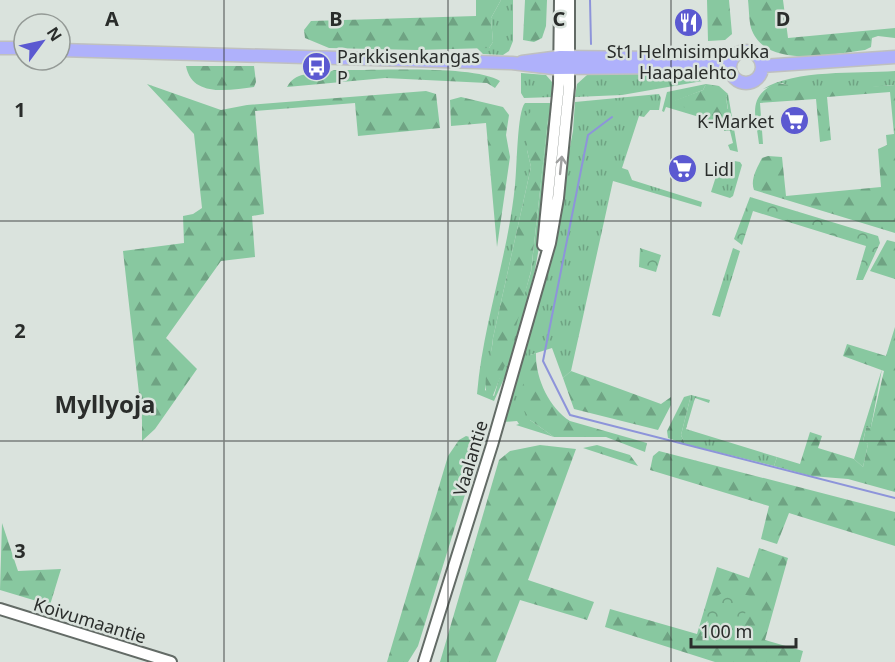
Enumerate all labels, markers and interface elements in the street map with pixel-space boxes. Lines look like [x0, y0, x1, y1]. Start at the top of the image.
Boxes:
text: A [105, 5, 119, 32]
text: B [329, 5, 343, 32]
text: C [553, 5, 566, 32]
text: D [776, 5, 790, 32]
restaurant icon: St1 Helmisimpukka Haapalehto [672, 6, 704, 38]
north arrow [12, 12, 72, 72]
text: N [42, 22, 67, 45]
place label: St1 Helmisimpukka Haapalehto [607, 39, 769, 84]
place label: Parkkisenkangas P [337, 44, 480, 89]
bus stop icon: Parkkisenkangas P [300, 50, 332, 82]
text: 1 [14, 96, 26, 123]
supermarket icon: K-Market [779, 105, 811, 137]
place label: K-Market [697, 109, 774, 133]
supermarket icon: Lidl [667, 153, 699, 185]
one-way arrow [556, 155, 567, 175]
place label: Lidl [704, 157, 734, 181]
text: 2 [14, 317, 26, 344]
district label: Myllyoja [55, 387, 155, 420]
street label: Vaalantie [447, 417, 493, 499]
text: 3 [14, 537, 26, 564]
street label: Koivumaantie [31, 592, 149, 648]
scale bar [691, 611, 796, 649]
text: 100 m [700, 619, 752, 643]

